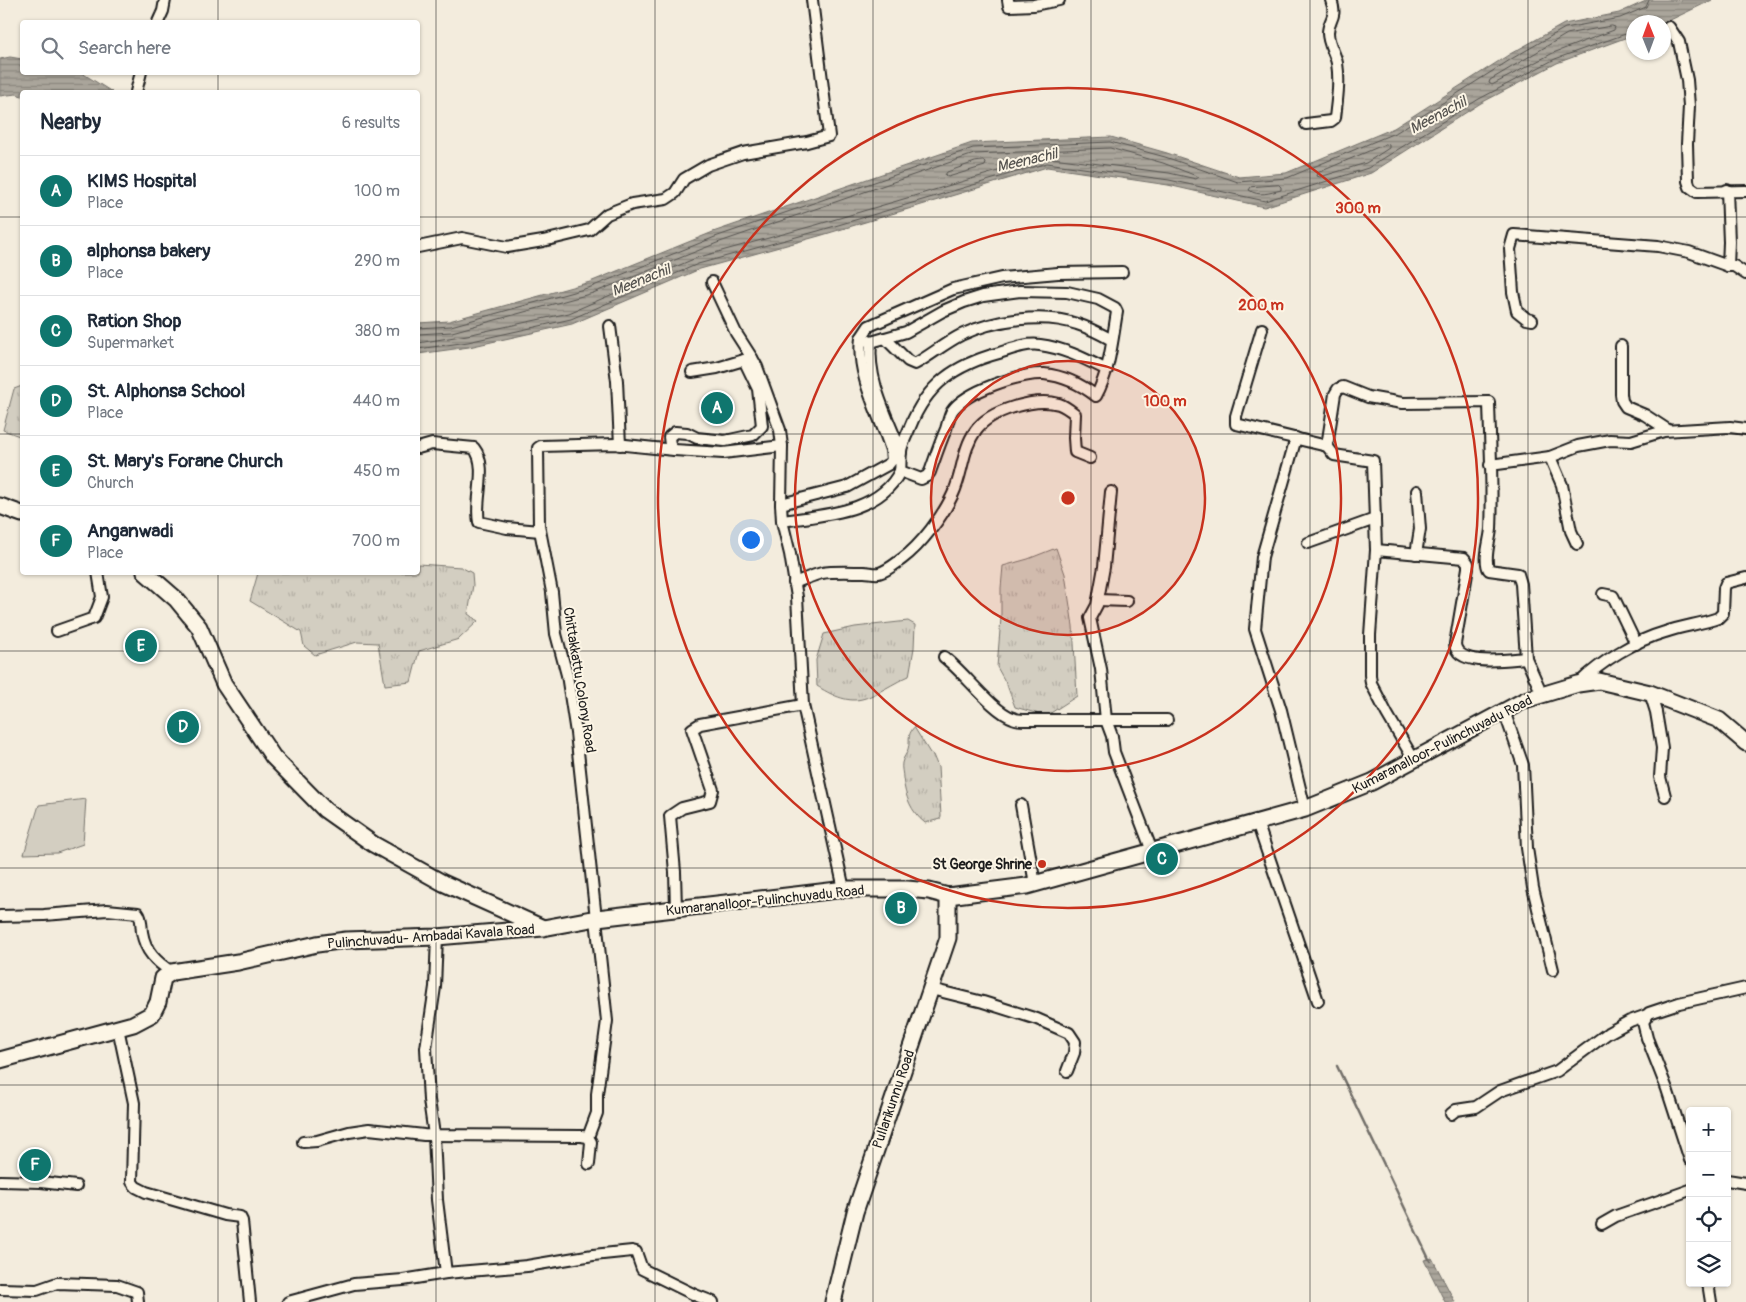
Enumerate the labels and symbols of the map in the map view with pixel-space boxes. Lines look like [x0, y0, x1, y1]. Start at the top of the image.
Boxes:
north arrow [1626, 15, 1671, 60]
water label: Meenachil [1406, 92, 1471, 138]
water label: Meenachil [995, 144, 1061, 177]
text: 300 m [1335, 199, 1381, 218]
water label: Meenachil [609, 260, 675, 301]
text: 200 m [1238, 296, 1284, 315]
pin: A [701, 389, 733, 427]
text: 100 m [1144, 392, 1186, 411]
centre of rings [1059, 489, 1077, 507]
your location [738, 527, 764, 553]
street label: Chittakkattu Colony Road [560, 606, 599, 754]
pin: E [125, 627, 157, 665]
street label: Kumaranalloor-Pulinchuvadu Road [1349, 691, 1535, 797]
pin: D [167, 708, 199, 746]
pin: C [1146, 840, 1178, 878]
place label: St George Shrine [933, 856, 1033, 873]
marker: St George Shrine [1036, 858, 1048, 870]
street label: Kumaranalloor-Pulinchuvadu Road [665, 882, 865, 919]
pin: B [885, 889, 917, 927]
street label: Pulinchuvadu- Ambadai Kavala Road [327, 921, 535, 952]
street label: Pullarikunnu Road [869, 1047, 918, 1151]
pin: F [19, 1146, 51, 1184]

